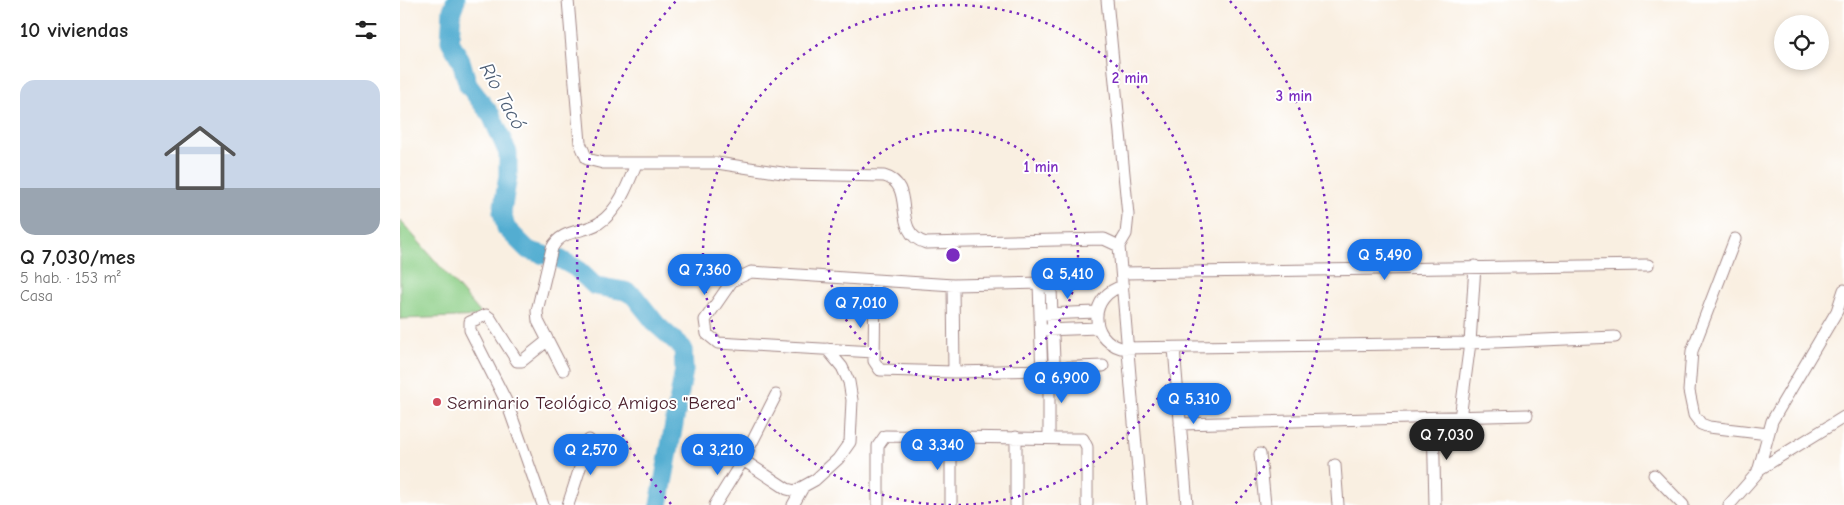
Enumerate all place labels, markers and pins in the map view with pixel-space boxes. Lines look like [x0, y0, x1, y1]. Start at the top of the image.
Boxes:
pin: Q 5,490 [1339, 238, 1431, 281]
centre of rings [944, 246, 962, 264]
pin: Q 7,360 [659, 254, 751, 296]
pin: Q 5,410 [1022, 258, 1114, 300]
pin: Q 7,010 [815, 286, 907, 329]
pin: Q 6,900 [1016, 362, 1108, 404]
pin: Q 5,310 [1148, 382, 1240, 425]
place label: Seminario Teológico Amigos "Berea" [447, 392, 741, 414]
marker: Seminario Teológico Amigos "Berea" [431, 396, 443, 408]
pin: Q 7,030 [1401, 418, 1493, 461]
pin: Q 3,340 [892, 428, 984, 471]
pin: Q 2,570 [545, 434, 637, 476]
pin: Q 3,210 [672, 434, 764, 476]

